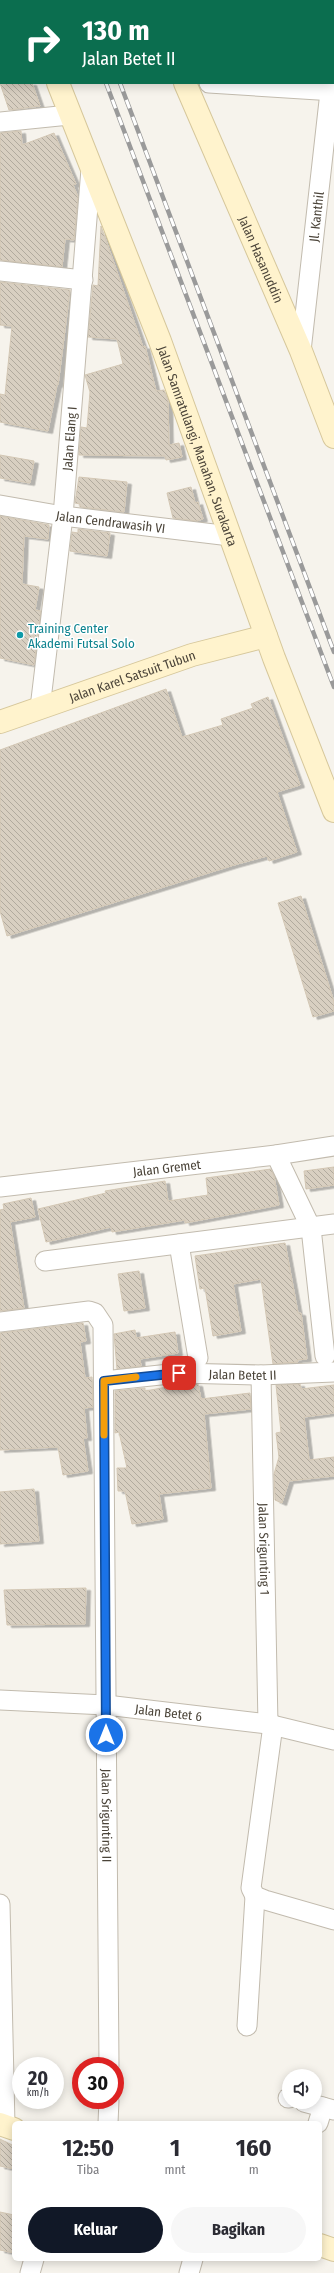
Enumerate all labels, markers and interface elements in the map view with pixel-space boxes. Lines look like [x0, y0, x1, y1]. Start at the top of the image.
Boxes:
text: 130 m [82, 14, 150, 47]
icon: right [16, 16, 68, 68]
text: Jalan Betet II [82, 48, 176, 70]
street label: Jl. Kanthil [306, 190, 327, 243]
street label: Jalan Hasanuddin [235, 214, 286, 305]
street label: Jalan Samratulangi, Manahan, Surakarta [154, 344, 240, 548]
street label: Jalan Elang I [60, 406, 80, 472]
street label: Jalan Cendrawasih VI [55, 508, 166, 536]
place label: Training Center Akademi Futsal Solo [28, 621, 135, 651]
marker: Training Center Akademi Futsal Solo [15, 630, 25, 640]
street label: Jalan Karel Satsuit Tubun [67, 647, 197, 705]
street label: Jalan Gremet [132, 1157, 202, 1180]
pin [162, 1356, 196, 1390]
icon: arrive [168, 1362, 190, 1384]
street label: Jalan Betet II [209, 1367, 277, 1383]
street label: Jalan Srigunting 1 [256, 1503, 272, 1595]
street label: Jalan Betet 6 [134, 1701, 203, 1724]
position arrow [85, 1714, 127, 1756]
street label: Jalan Srigunting II [99, 1769, 114, 1863]
speed limit sign: 30 [72, 2057, 124, 2109]
text: 20 [28, 2066, 48, 2090]
map controls [282, 2069, 322, 2109]
button: sound [282, 2069, 322, 2109]
text: km/h [27, 2087, 49, 2099]
text: 12:50 [62, 2134, 114, 2162]
text: 1 [170, 2134, 180, 2162]
text: 160 [236, 2134, 272, 2162]
text: Tiba [77, 2162, 99, 2177]
text: mnt [164, 2162, 186, 2177]
text: m [249, 2162, 259, 2177]
button: Keluar [28, 2207, 163, 2253]
button: Bagikan [171, 2207, 306, 2253]

